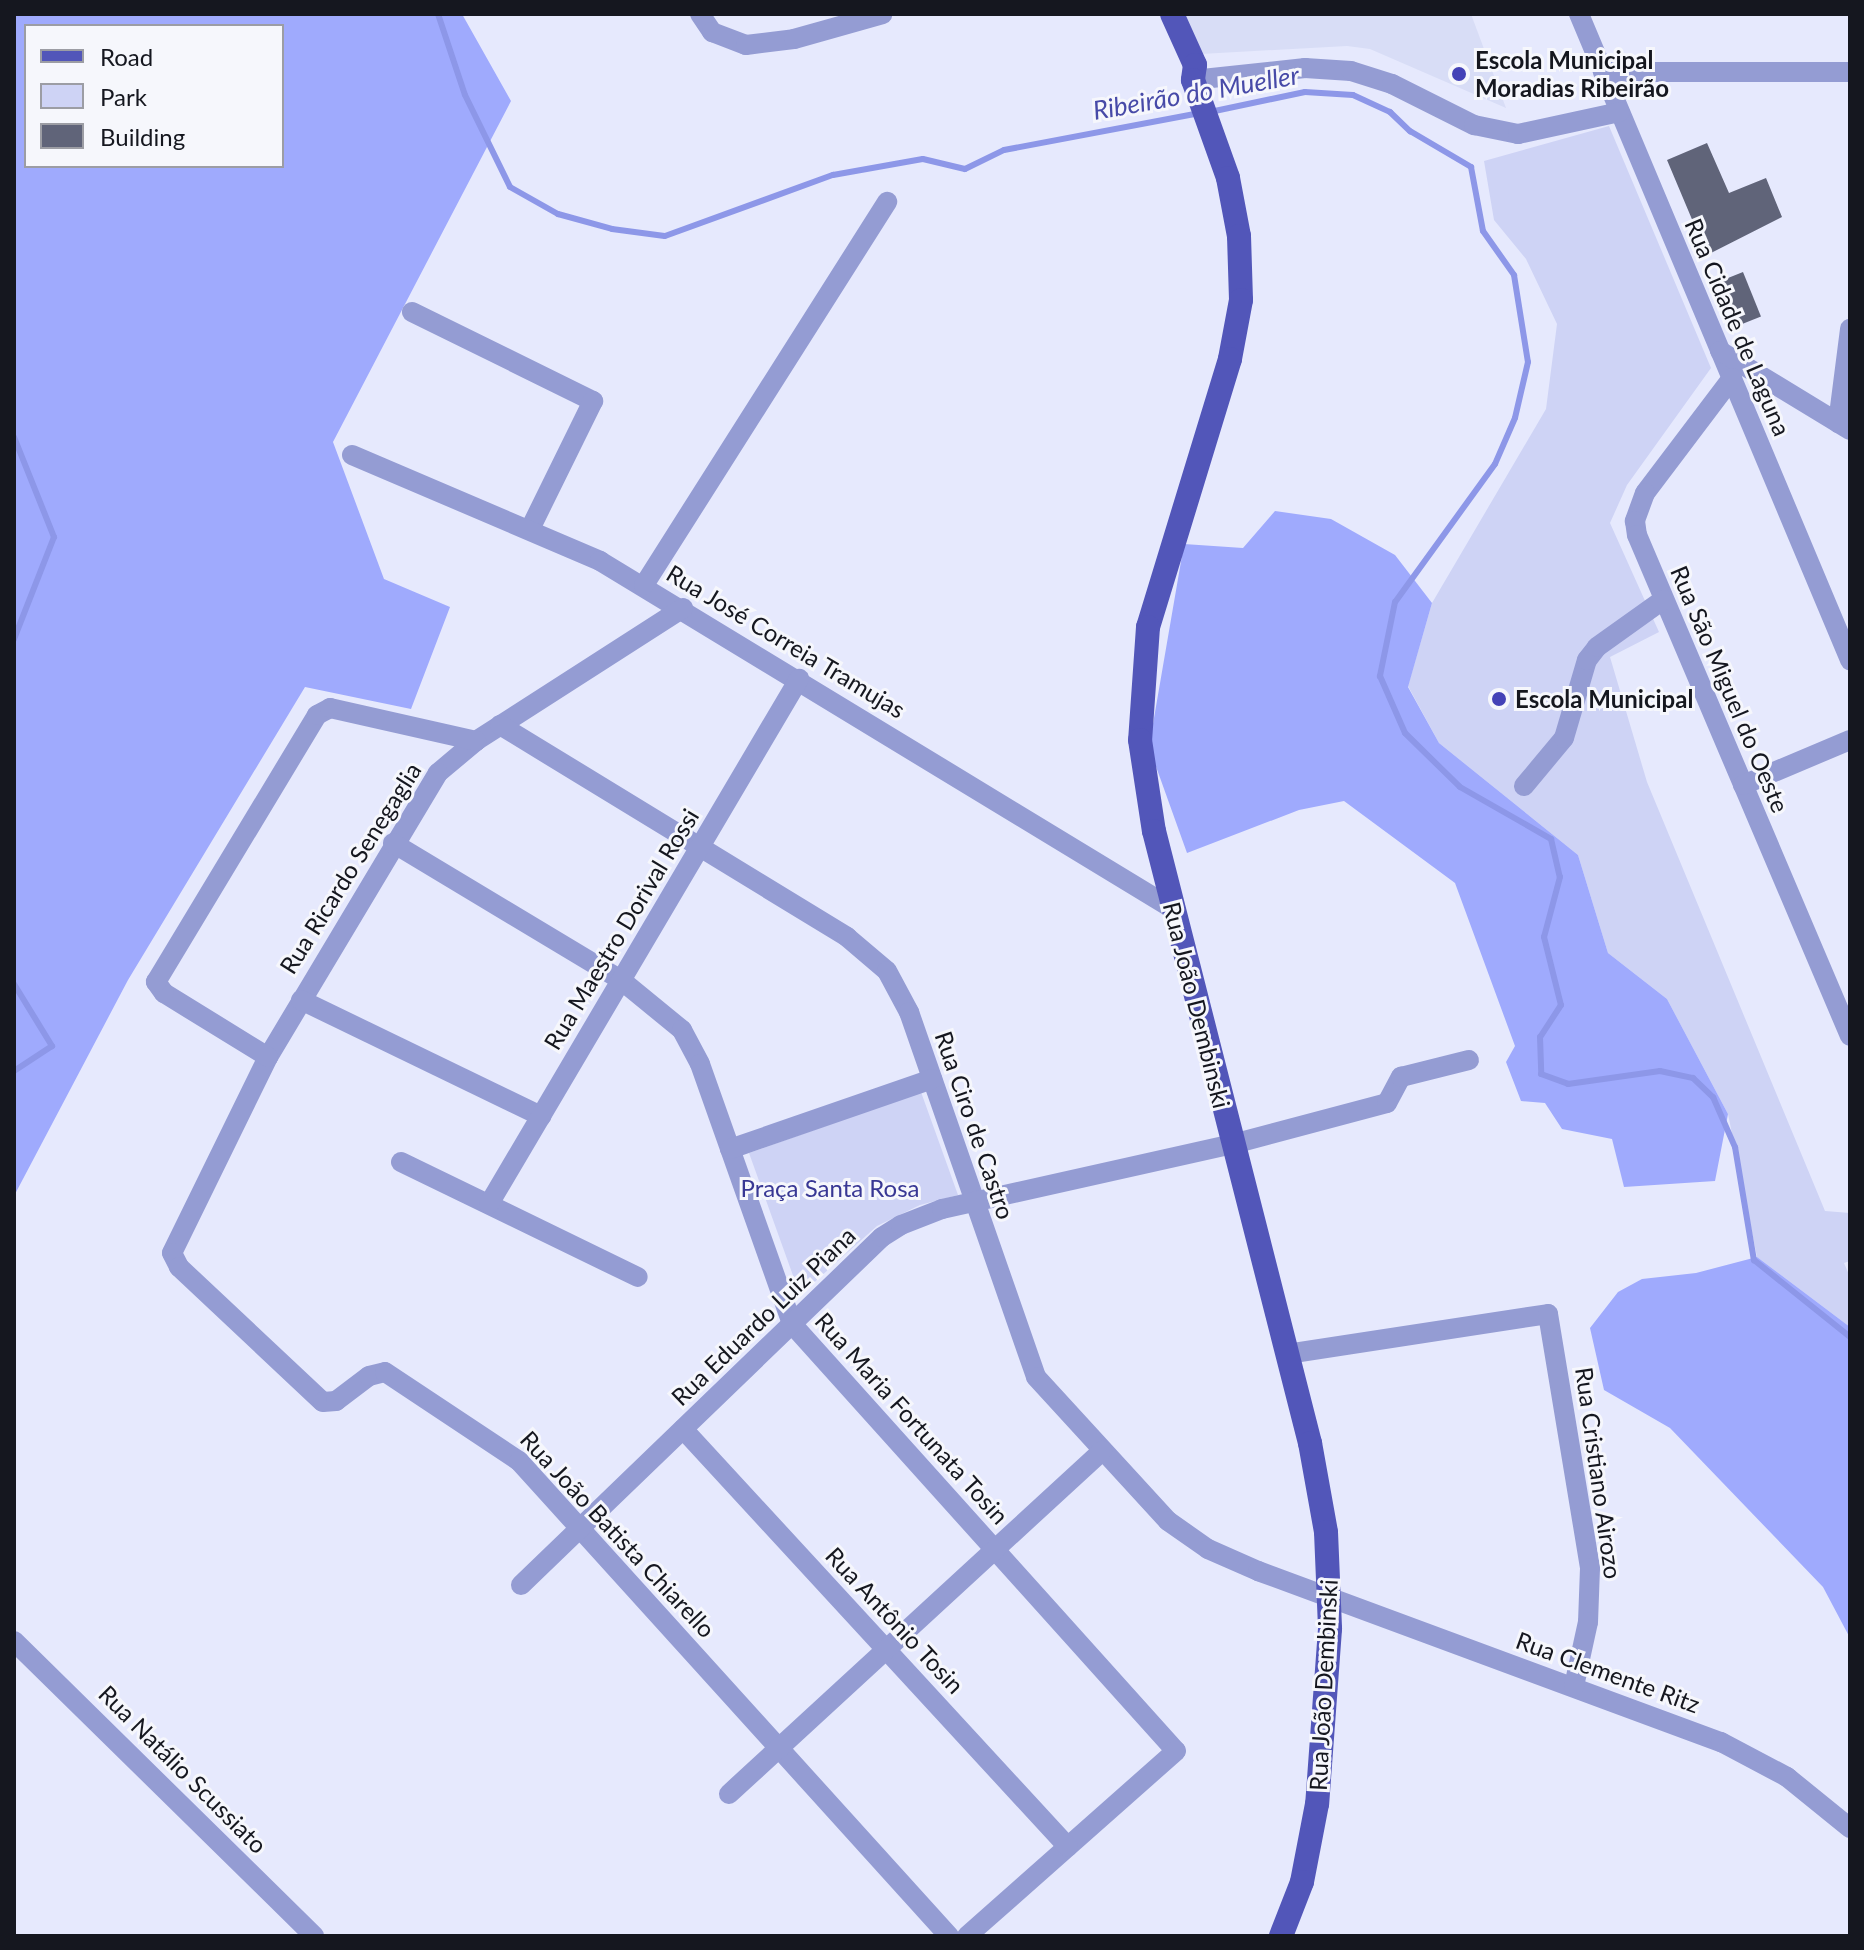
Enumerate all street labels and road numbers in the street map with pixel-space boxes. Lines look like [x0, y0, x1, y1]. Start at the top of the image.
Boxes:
street label: Rua Cidade de Laguna [1679, 214, 1797, 440]
street label: Rua José Correia Tramujas [661, 558, 911, 724]
street label: Rua São Miguel do Oeste [1665, 561, 1795, 817]
street label: Rua Ricardo Senegaglia [273, 757, 427, 979]
street label: Rua Maestro Dorival Rossi [538, 803, 704, 1055]
street label: Rua João Dembinski [1157, 898, 1237, 1112]
street label: Rua Ciro de Castro [929, 1027, 1021, 1223]
street label: Rua Eduardo Luiz Piana [665, 1221, 861, 1411]
street label: Rua Maria Fortunata Tosin [809, 1306, 1015, 1530]
street label: Rua Cristiano Airozo [1570, 1365, 1628, 1581]
street label: Rua João Batista Chiarello [514, 1424, 722, 1644]
street label: Rua Antônio Tosin [819, 1540, 971, 1700]
street label: Rua João Dembinski [1303, 1578, 1343, 1792]
street label: Rua Clemente Ritz [1512, 1625, 1704, 1719]
street label: Rua Natálio Scussiato [93, 1679, 273, 1859]

